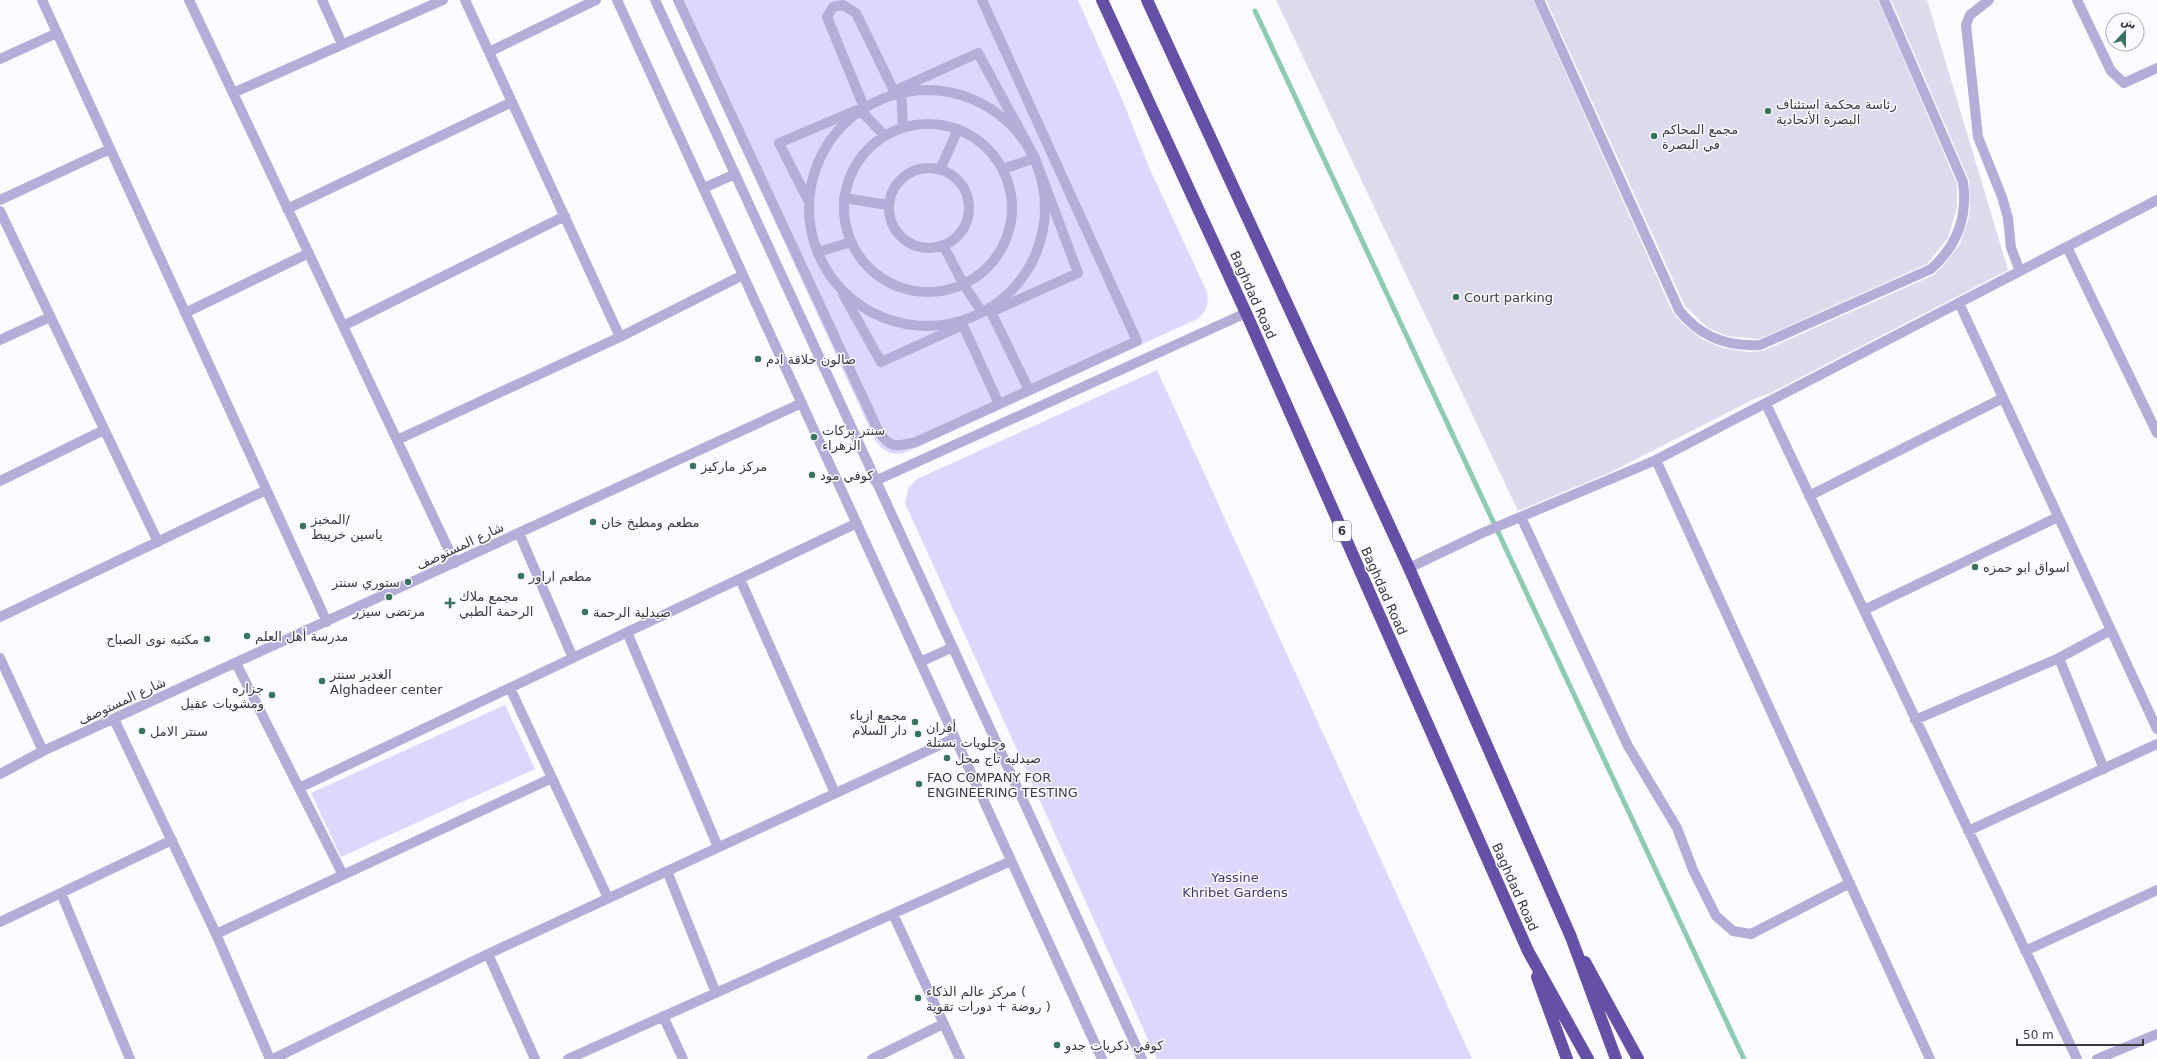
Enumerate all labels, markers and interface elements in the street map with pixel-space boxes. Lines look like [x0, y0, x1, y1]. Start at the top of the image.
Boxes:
north arrow [2105, 12, 2145, 52]
text: ش [2119, 14, 2138, 32]
place label: رئاسة محكمة استئناف البصرة الأتحادية [1776, 97, 1897, 128]
marker: رئاسة محكمة استئناف البصرة الأتحادية [1763, 106, 1773, 116]
place label: مجمع المحاكم في البصرة [1662, 122, 1738, 153]
marker: مجمع المحاكم في البصرة [1649, 131, 1659, 141]
street label: Baghdad Road [1227, 249, 1279, 341]
place label: Court parking [1464, 290, 1553, 305]
marker: Court parking [1451, 292, 1461, 302]
place label: صالون حلاقة ادم [766, 352, 856, 368]
marker: صالون حلاقة ادم [753, 354, 763, 364]
place label: سنتر بركات الزهراء [822, 423, 885, 454]
marker: سنتر بركات الزهراء [809, 432, 819, 442]
place label: مركز ماركيز [700, 459, 767, 475]
marker: مركز ماركيز [688, 461, 698, 471]
place label: كوفي مود [820, 468, 874, 484]
marker: كوفي مود [807, 470, 817, 480]
place label: المخبز/ ياسين خريبط [310, 512, 383, 543]
place label: مطعم ومطبخ خان [601, 515, 700, 531]
marker: مطعم ومطبخ خان [588, 517, 598, 527]
street label: شارع المستوصف [414, 519, 507, 574]
marker: المخبز/ ياسين خريبط [298, 521, 308, 531]
road number: 6 [1333, 521, 1351, 541]
street label: Baghdad Road [1358, 545, 1410, 637]
place label: اسواق ابو حمزه [1983, 560, 2070, 576]
marker: اسواق ابو حمزه [1970, 562, 1980, 572]
place label: مطعم اراور [528, 569, 592, 585]
marker: مطعم اراور [516, 571, 526, 581]
place label: ستوري سنتر [331, 575, 400, 591]
marker: ستوري سنتر [403, 577, 413, 587]
place label: مجمع ملاك الرحمة الطبي [459, 589, 533, 620]
marker: مرتضى سيزر [384, 592, 394, 602]
marker: مجمع ملاك الرحمة الطبي [444, 597, 456, 609]
place label: مرتضى سيزر [352, 604, 425, 620]
place label: صيدلية الرحمة [593, 605, 671, 621]
marker: صيدلية الرحمة [580, 607, 590, 617]
place label: مدرسة أهل العلم [255, 628, 348, 645]
marker: مدرسة أهل العلم [242, 631, 252, 641]
place label: مكتبه نوى الصباح [106, 632, 199, 648]
marker: مكتبه نوى الصباح [202, 634, 212, 644]
place label: الغدير سنتر Alghadeer center [329, 667, 443, 697]
street label: شارع المستوصف [76, 674, 169, 729]
marker: الغدير سنتر Alghadeer center [317, 676, 327, 686]
place label: جزاره ومشويات عقيل [180, 681, 264, 712]
marker: جزاره ومشويات عقيل [267, 690, 277, 700]
place label: مجمع ازياء دار السلام [849, 708, 907, 739]
marker: مجمع ازياء دار السلام [910, 717, 920, 727]
place label: أفران وحلويات نستلة [926, 719, 1006, 751]
place label: سنتر الامل [150, 724, 208, 740]
marker: سنتر الامل [137, 726, 147, 736]
marker: أفران وحلويات نستلة [913, 729, 923, 739]
place label: صيدليه تاج محل [955, 751, 1041, 767]
marker: صيدليه تاج محل [942, 753, 952, 763]
place label: FAO COMPANY FOR ENGINEERING TESTING [927, 770, 1078, 800]
marker: FAO COMPANY FOR ENGINEERING TESTING [914, 779, 924, 789]
street label: Baghdad Road [1489, 841, 1541, 933]
park label: Yassine Khribet Gardens [1182, 870, 1288, 900]
place label: مركز عالم الذكاء ( روضة + دورات تقوية ) [926, 984, 1051, 1015]
marker: مركز عالم الذكاء ( روضة + دورات تقوية ) [913, 993, 923, 1003]
scale bar [2017, 1021, 2143, 1047]
text: 50 m [2023, 1028, 2054, 1042]
place label: كوفي ذكريات جدو [1064, 1038, 1164, 1054]
marker: كوفي ذكريات جدو [1052, 1040, 1062, 1050]

